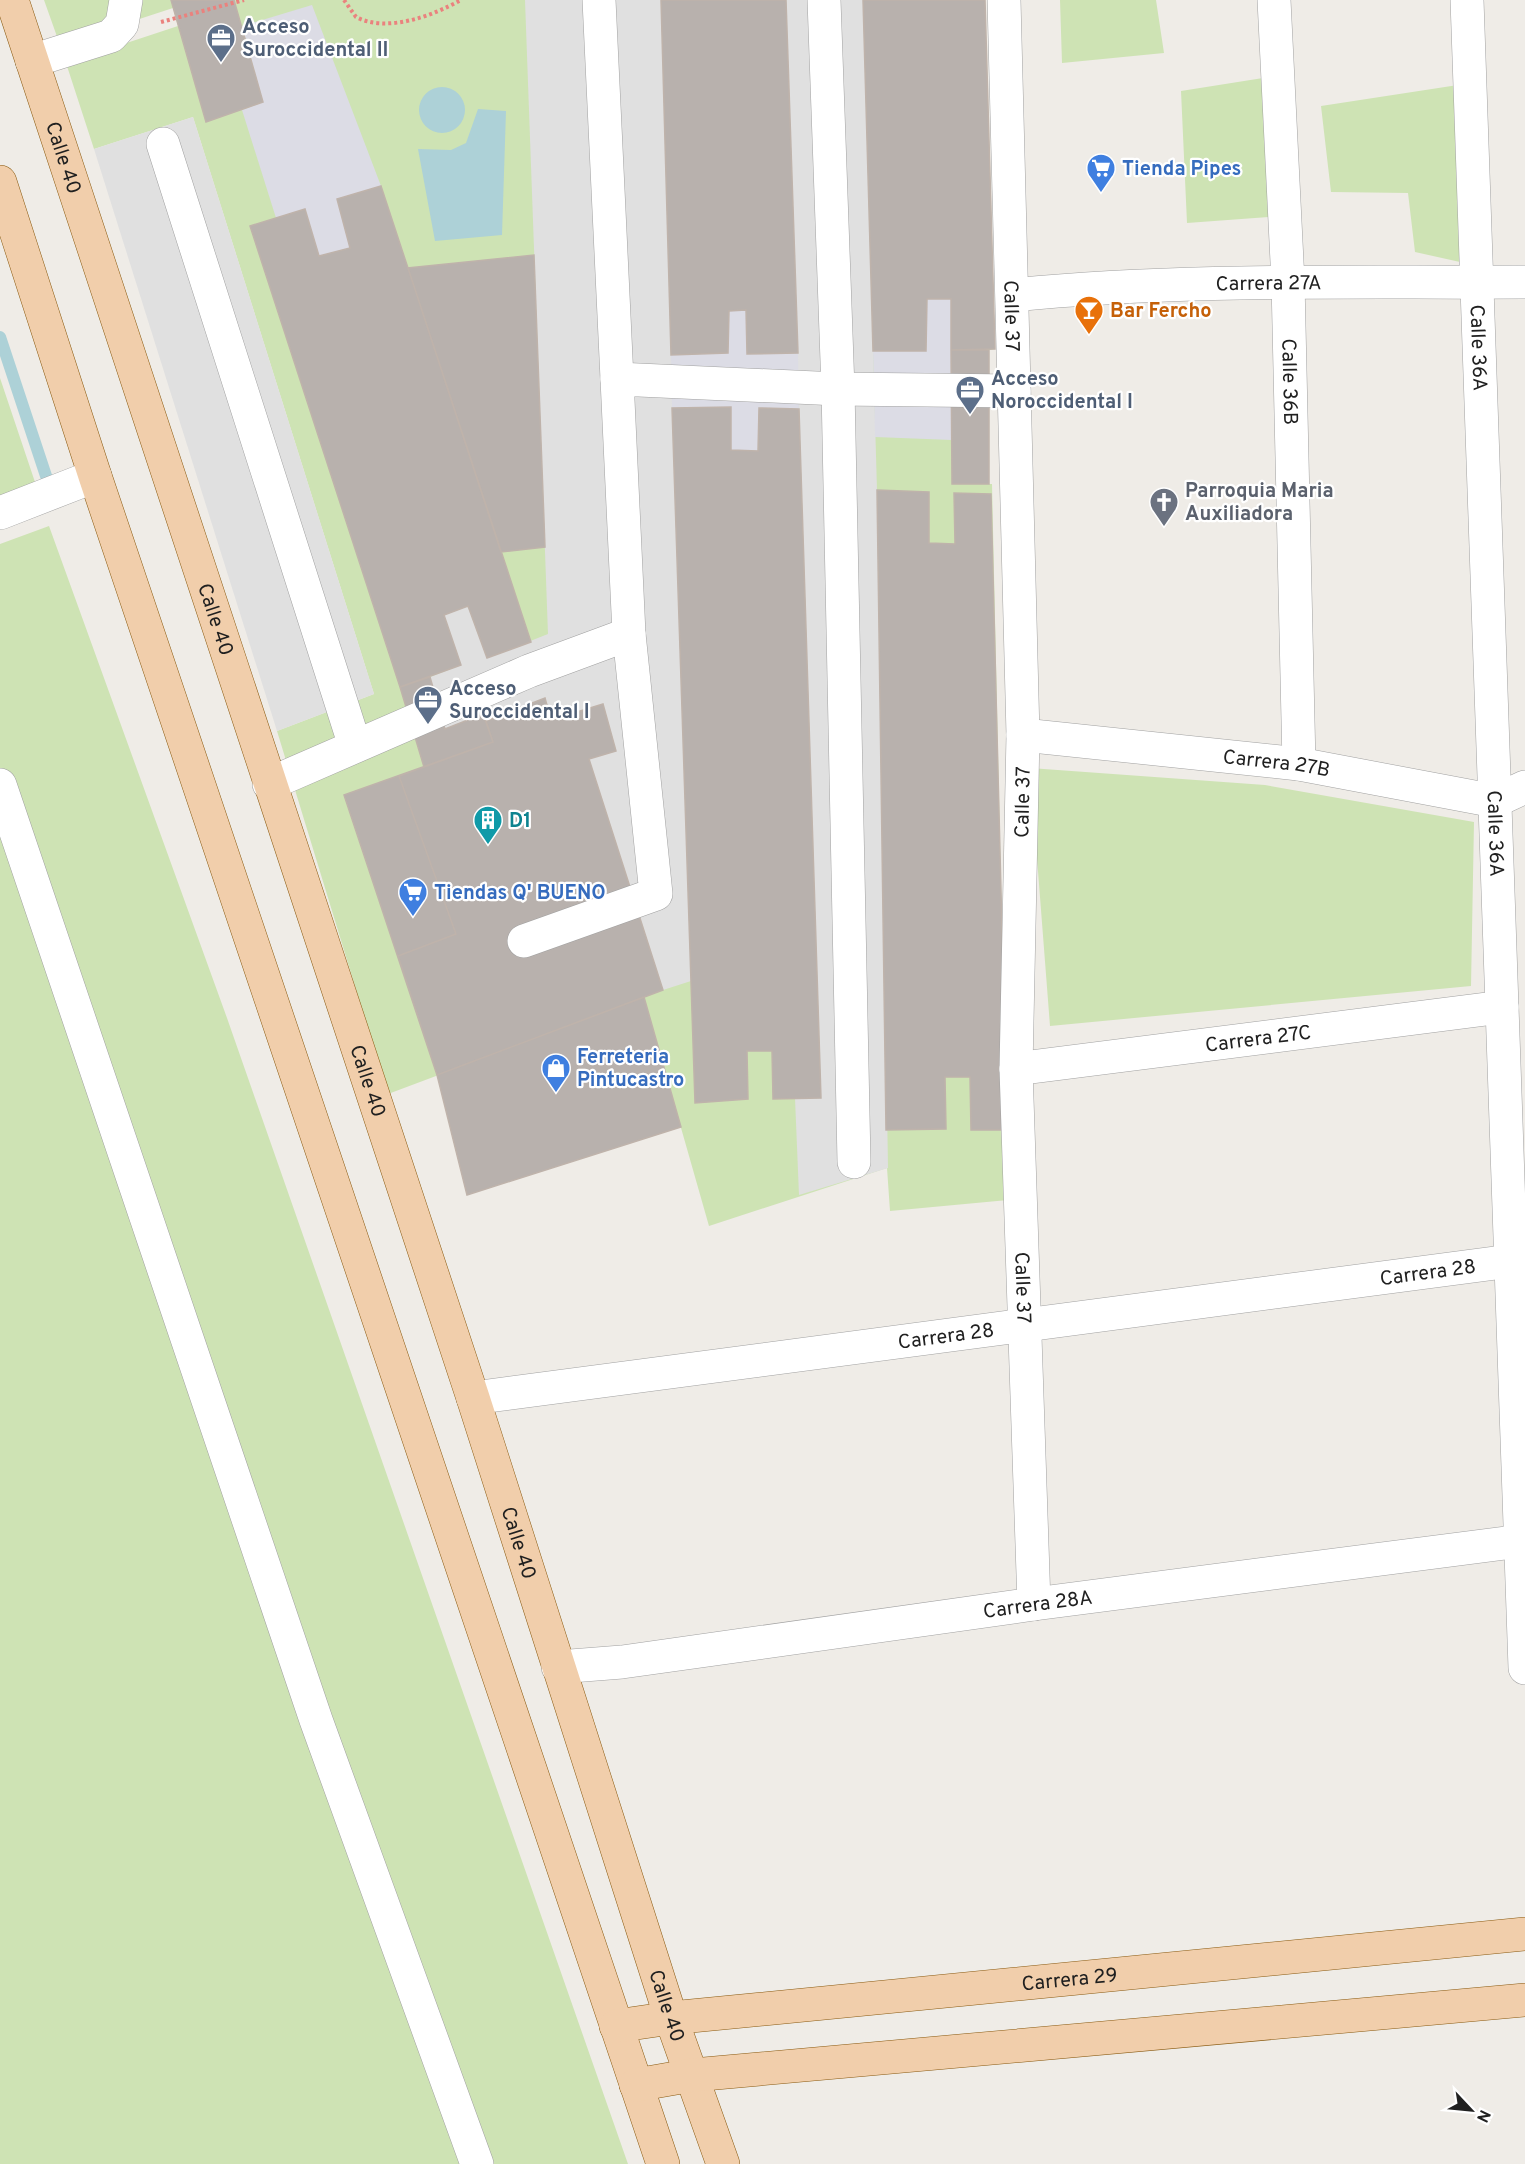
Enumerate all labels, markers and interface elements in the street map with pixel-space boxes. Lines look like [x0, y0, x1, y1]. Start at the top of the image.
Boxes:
place label: Acceso Suroccidental II [242, 15, 388, 64]
office icon: Acceso Suroccidental II [205, 22, 237, 64]
street label: Calle 40 [38, 119, 86, 198]
supermarket icon: Tienda Pipes [1085, 152, 1117, 194]
place label: Tienda Pipes [1122, 157, 1241, 183]
street label: Carrera 27A [1215, 271, 1322, 298]
street label: Calle 37 [996, 280, 1024, 352]
bar icon: Bar Fercho [1073, 294, 1105, 336]
place label: Bar Fercho [1110, 299, 1212, 325]
street label: Calle 36A [1463, 304, 1492, 392]
street label: Calle 36B [1274, 338, 1302, 425]
place label: Acceso Noroccidental I [991, 367, 1133, 416]
office icon: Acceso Noroccidental I [954, 374, 986, 416]
place label: Parroquia Maria Auxiliadora [1185, 479, 1334, 528]
church icon: Parroquia Maria Auxiliadora [1148, 486, 1180, 528]
street label: Calle 40 [190, 580, 238, 659]
place label: Acceso Suroccidental I [449, 677, 590, 726]
office icon: Acceso Suroccidental I [412, 684, 444, 726]
street label: Carrera 27B [1221, 745, 1332, 785]
street label: Calle 37 [1010, 766, 1038, 838]
street label: Calle 36A [1479, 790, 1508, 877]
building icon: D1 [472, 804, 504, 846]
place label: D1 [509, 809, 531, 835]
supermarket icon: Tiendas Q' BUENO [397, 876, 429, 918]
place label: Tiendas Q' BUENO [434, 881, 606, 907]
street label: Carrera 27C [1204, 1020, 1313, 1060]
street label: Calle 40 [342, 1042, 391, 1121]
place label: Ferreteria Pintucastro [577, 1045, 684, 1094]
shop icon: Ferreteria Pintucastro [540, 1052, 572, 1094]
street label: Calle 37 [1007, 1251, 1036, 1324]
street label: Carrera 28 [1378, 1255, 1478, 1293]
street label: Carrera 28 [896, 1318, 996, 1357]
street label: Calle 40 [494, 1504, 541, 1583]
street label: Carrera 28A [982, 1586, 1094, 1626]
street label: Carrera 29 [1020, 1963, 1119, 1998]
street label: Calle 40 [641, 1967, 690, 2046]
north arrow [1441, 2080, 1501, 2140]
text: N [1471, 2106, 1494, 2125]

